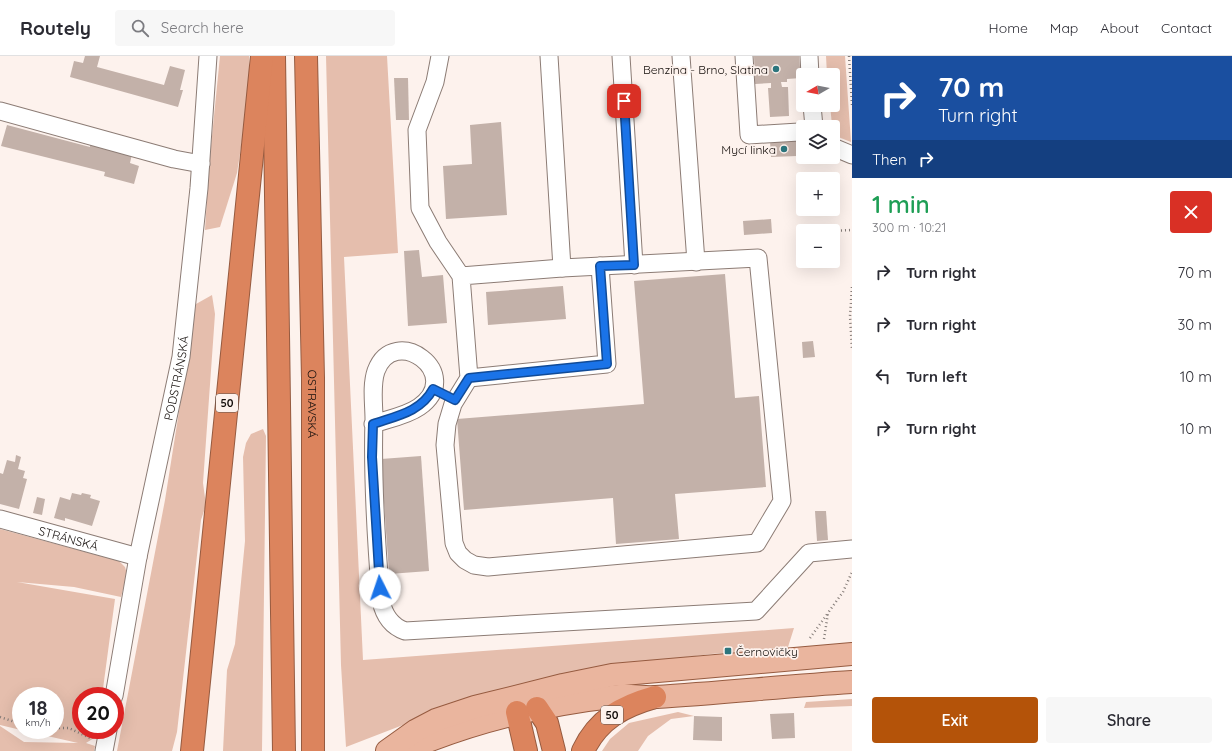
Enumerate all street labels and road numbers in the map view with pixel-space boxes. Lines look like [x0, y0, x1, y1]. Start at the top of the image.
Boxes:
street label: PODSTRÁNSKÁ [160, 335, 191, 422]
street label: OSTRAVSKÁ [305, 370, 321, 438]
road number: 50 [216, 394, 238, 412]
street label: STRÁNSKÁ [37, 522, 100, 553]
road number: 50 [601, 706, 623, 724]

